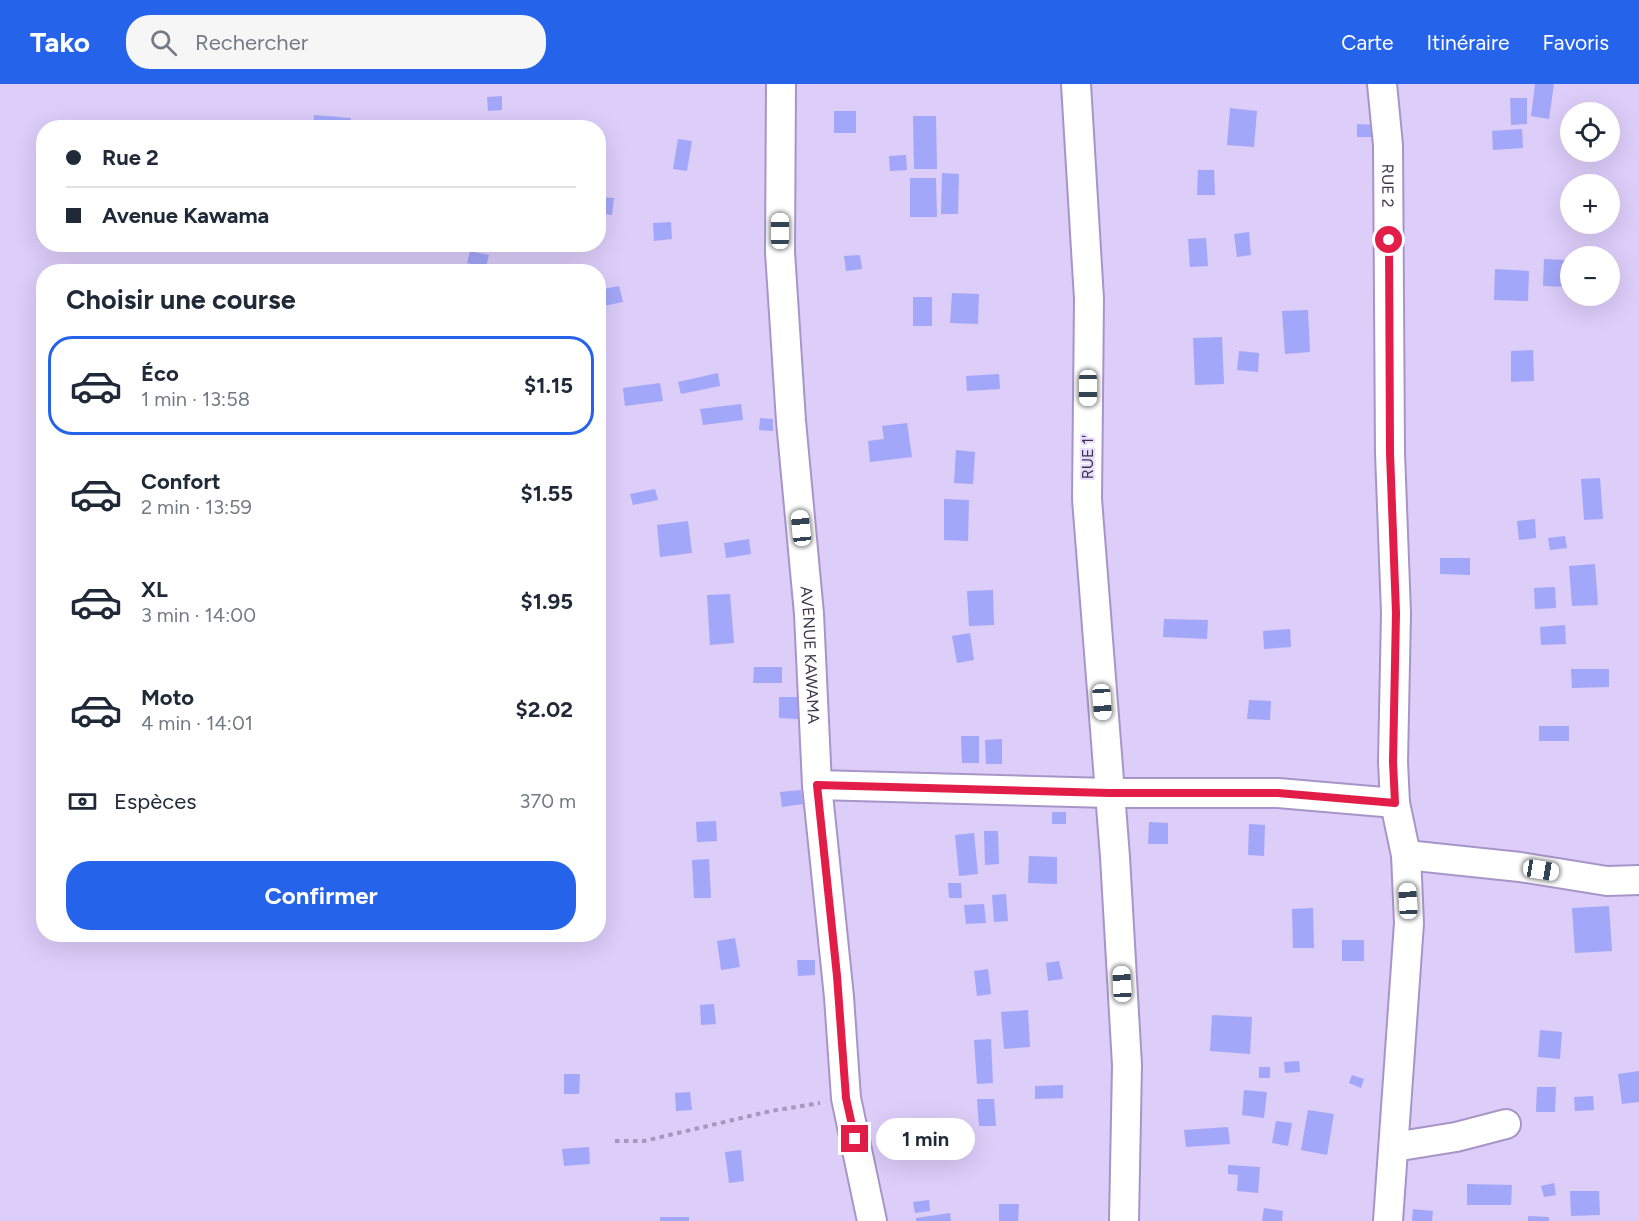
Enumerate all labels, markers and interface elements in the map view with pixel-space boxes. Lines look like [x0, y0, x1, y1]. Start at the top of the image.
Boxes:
search box [126, 15, 546, 69]
text: Tako [30, 25, 90, 59]
icon: search [147, 26, 180, 59]
text: Rechercher [195, 29, 308, 56]
text: Carte [1341, 30, 1394, 55]
text: Itinéraire [1427, 30, 1510, 55]
text: Favoris [1543, 30, 1609, 55]
map controls [1560, 102, 1620, 306]
button: locate [1560, 102, 1620, 162]
text: Rue 2 [102, 144, 159, 171]
street label: RUE 2 [1378, 164, 1397, 208]
button: + [1560, 174, 1620, 234]
text: Avenue Kawama [102, 202, 269, 229]
car [771, 213, 789, 249]
route start [1375, 226, 1402, 253]
button: − [1560, 246, 1620, 306]
text: Choisir une course [66, 283, 296, 316]
icon: car [69, 359, 123, 413]
text: Éco [141, 360, 179, 387]
car [1079, 370, 1097, 406]
text: $1.15 [524, 372, 573, 399]
text: 1 min · 13:58 [141, 387, 250, 411]
street label: RUE 1' [1078, 435, 1097, 479]
icon: car [69, 467, 123, 521]
text: Confort [141, 468, 221, 495]
text: $1.55 [521, 480, 573, 507]
text: 2 min · 13:59 [141, 495, 252, 519]
car [790, 509, 812, 547]
icon: car [69, 575, 123, 629]
text: XL [141, 576, 168, 603]
street label: AVENUE KAWAMA [796, 585, 823, 724]
text: $1.95 [521, 588, 573, 615]
text: 3 min · 14:00 [141, 603, 256, 627]
icon: car [69, 683, 123, 737]
car [1092, 683, 1112, 721]
text: Moto [141, 684, 194, 711]
text: $2.02 [516, 696, 573, 723]
text: 4 min · 14:01 [141, 711, 253, 735]
icon: cash [66, 785, 99, 818]
text: Espèces [114, 788, 196, 815]
text: 370 m [520, 789, 576, 813]
car [1522, 858, 1560, 882]
button: Confirmer [66, 861, 576, 930]
car [1398, 883, 1418, 919]
car [1112, 966, 1132, 1002]
callout: 1 min [876, 1118, 975, 1160]
route end [841, 1125, 868, 1152]
text: 1 min [902, 1127, 949, 1151]

